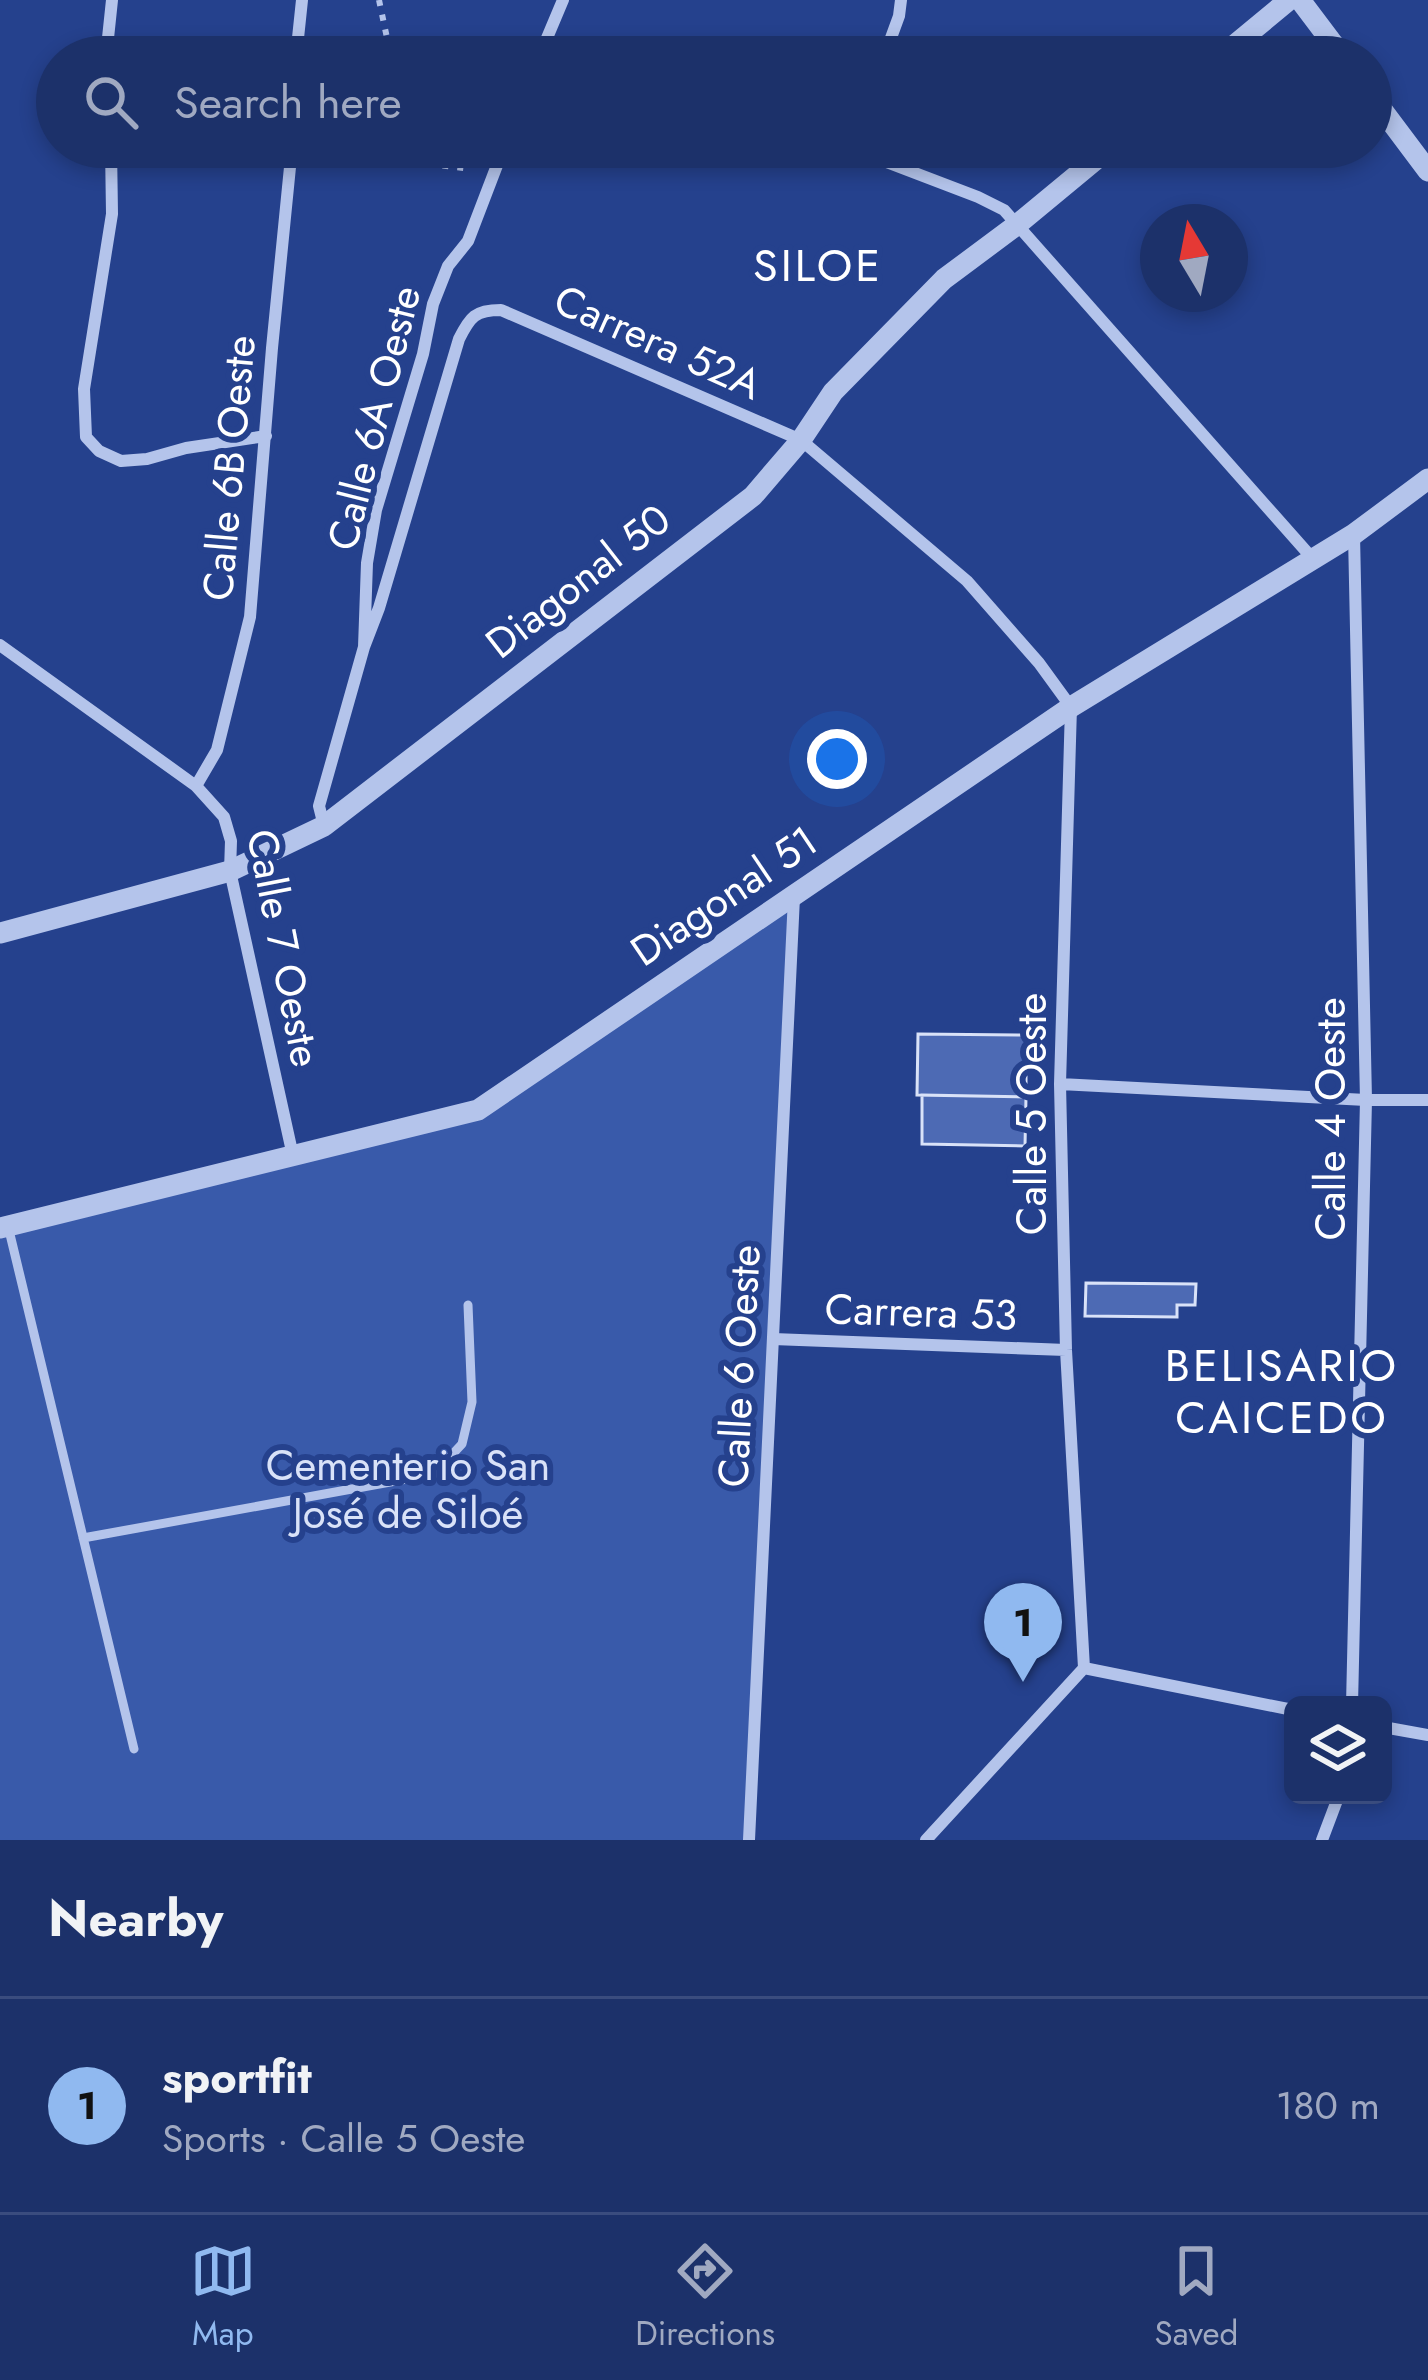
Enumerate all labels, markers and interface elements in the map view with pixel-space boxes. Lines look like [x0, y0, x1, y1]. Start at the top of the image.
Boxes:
search box [36, 36, 1392, 168]
icon: search [78, 69, 144, 135]
text: Search here [174, 70, 402, 135]
north arrow [1140, 204, 1248, 312]
district label: SILOE [753, 233, 883, 298]
street label: Carrera 52A [545, 269, 772, 415]
street label: Calle 6A Oeste [312, 279, 436, 557]
street label: Calle 6B Oeste [187, 333, 271, 603]
street label: Diagonal 50 [473, 489, 683, 673]
your location [807, 729, 867, 789]
street label: Diagonal 51 [618, 811, 830, 981]
street label: Calle 7 Oeste [231, 824, 337, 1072]
street label: Calle 5 Oeste [1001, 993, 1062, 1235]
street label: Calle 4 Oeste [1300, 997, 1361, 1241]
street label: Calle 6 Oeste [702, 1243, 776, 1489]
street label: Carrera 53 [824, 1278, 1018, 1346]
district label: BELISARIO CAICEDO [1165, 1333, 1399, 1450]
park label: Cementerio San José de Siloé [266, 1435, 550, 1544]
pin: 1 [984, 1583, 1062, 1682]
map controls [1284, 1696, 1392, 1804]
button: layers [1284, 1696, 1392, 1804]
text: Nearby [48, 1881, 223, 1955]
text: sportfit [162, 2045, 312, 2110]
text: 1 [77, 2077, 97, 2134]
text: 180 m [1276, 2077, 1380, 2134]
text: Sports · Calle 5 Oeste [162, 2110, 525, 2167]
tab: Map [190, 2238, 256, 2357]
tab: Directions [635, 2238, 775, 2357]
tab: Saved [1155, 2238, 1238, 2357]

